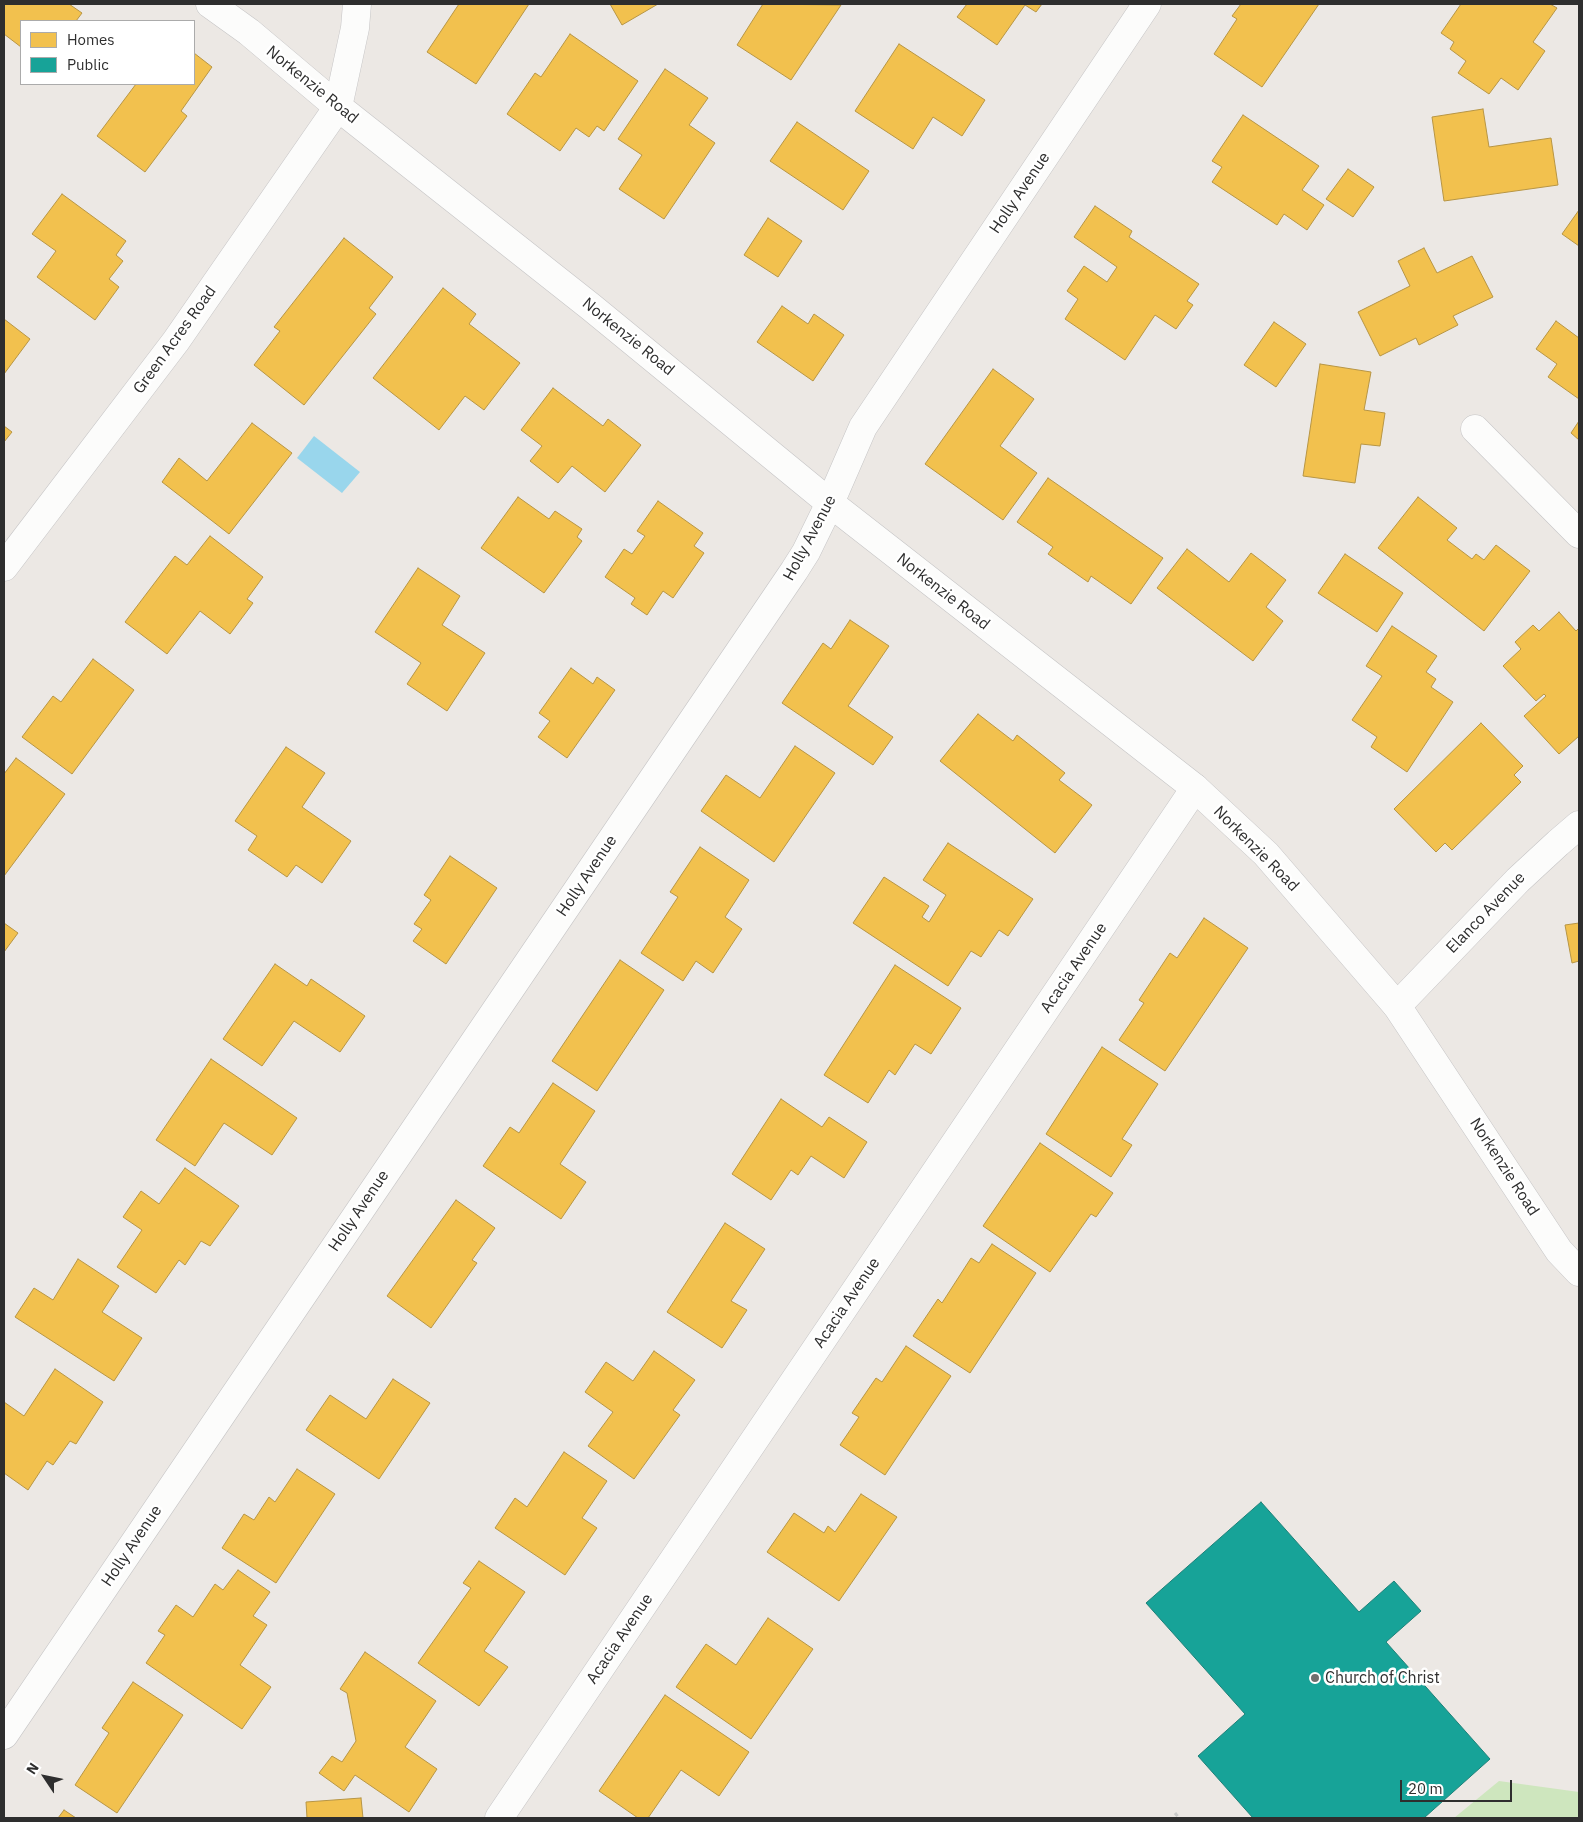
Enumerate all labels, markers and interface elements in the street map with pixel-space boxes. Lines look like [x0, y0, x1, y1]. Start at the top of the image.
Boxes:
legend [20, 20, 195, 85]
text: Homes [67, 30, 115, 49]
street label: Norkenzie Road [262, 42, 362, 128]
text: Public [67, 55, 109, 74]
street label: Holly Avenue [986, 149, 1054, 237]
street label: Green Acres Road [129, 282, 221, 398]
street label: Norkenzie Road [578, 294, 678, 380]
street label: Holly Avenue [779, 492, 841, 584]
street label: Norkenzie Road [893, 550, 993, 634]
street label: Norkenzie Road [1209, 802, 1303, 896]
street label: Holly Avenue [553, 832, 621, 920]
street label: Elanco Avenue [1442, 868, 1530, 958]
street label: Acacia Avenue [1037, 919, 1111, 1017]
street label: Norkenzie Road [1465, 1114, 1543, 1220]
street label: Holly Avenue [325, 1167, 393, 1255]
street label: Acacia Avenue [810, 1254, 884, 1352]
street label: Holly Avenue [98, 1502, 166, 1590]
street label: Acacia Avenue [583, 1590, 657, 1688]
place label: Church of Christ [1325, 1668, 1440, 1688]
marker: Church of Christ [1309, 1672, 1321, 1684]
north arrow [20, 1752, 70, 1802]
text: N [22, 1759, 43, 1778]
scale bar [1403, 1770, 1516, 1802]
text: 20 m [1408, 1779, 1443, 1798]

